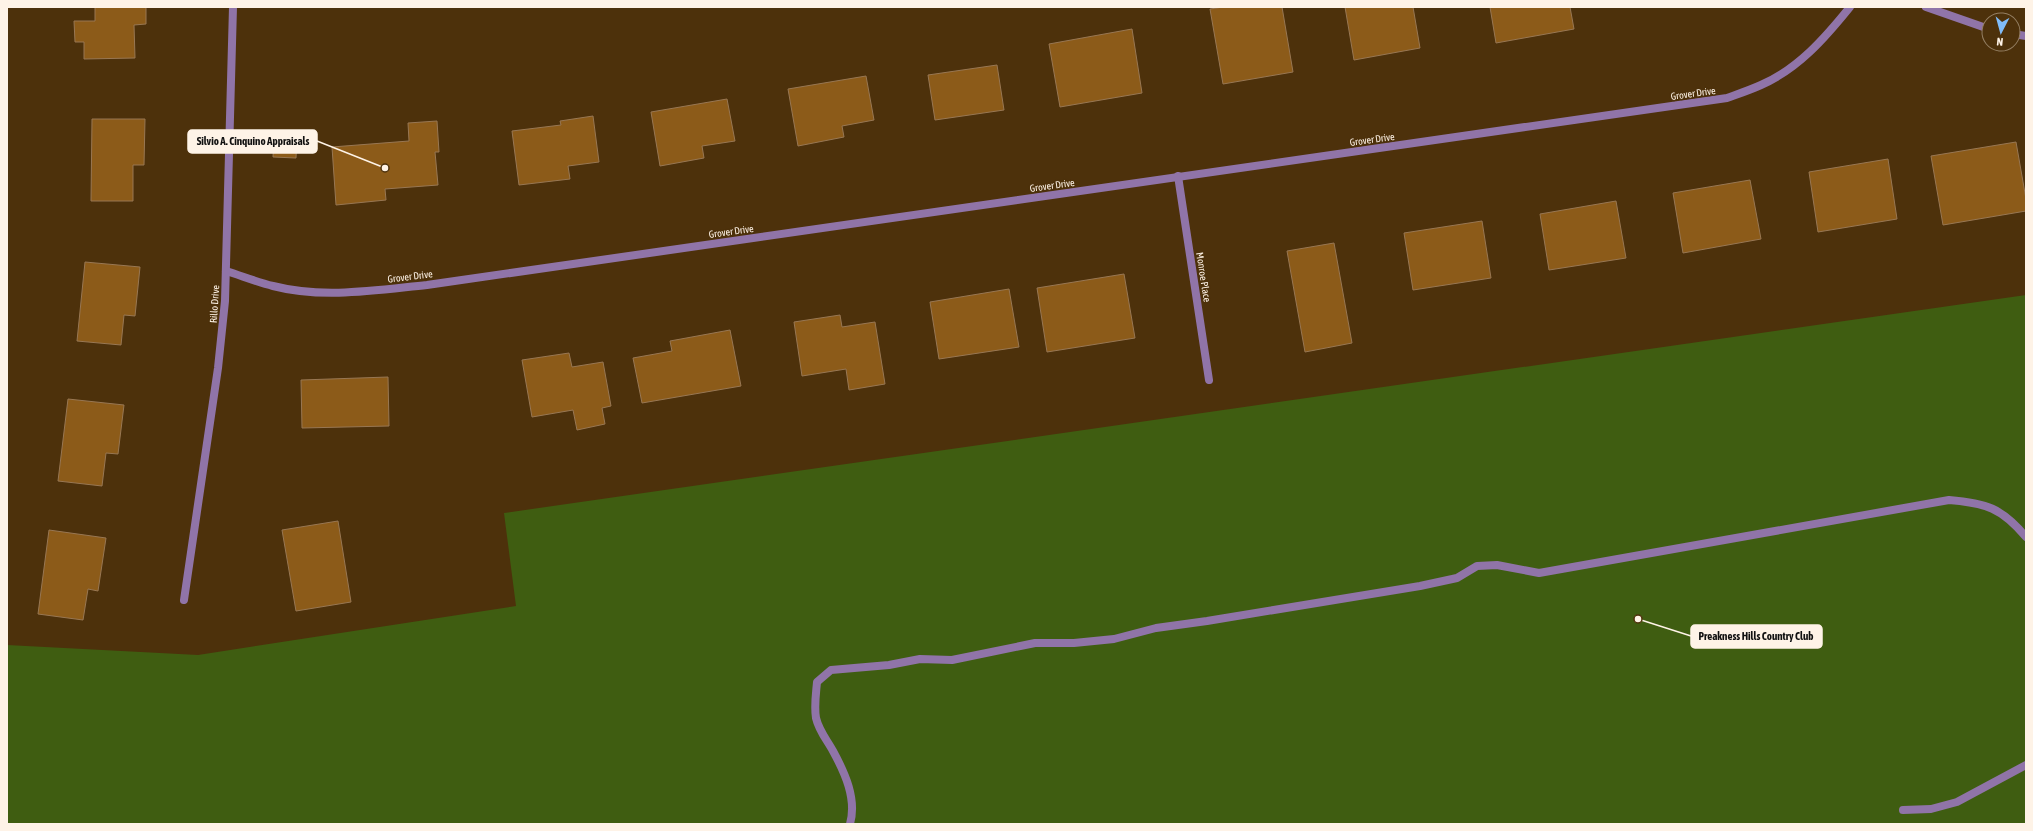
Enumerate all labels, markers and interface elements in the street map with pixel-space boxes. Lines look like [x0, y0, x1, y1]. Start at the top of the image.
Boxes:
north arrow [1981, 12, 2021, 52]
text: N [1996, 36, 2004, 48]
street label: Grover Drive [1670, 85, 1717, 102]
callout: Silvio A. Cinquino Appraisals [188, 130, 317, 153]
street label: Grover Drive [1349, 131, 1396, 148]
text: Silvio A. Cinquino Appraisals [197, 135, 309, 147]
street label: Grover Drive [1029, 177, 1076, 194]
street label: Grover Drive [708, 223, 755, 240]
street label: Monroe Place [1194, 251, 1213, 303]
street label: Grover Drive [387, 268, 434, 285]
street label: Rillo Drive [208, 284, 221, 323]
callout: Preakness Hills Country Club [1691, 625, 1822, 648]
text: Preakness Hills Country Club [1699, 630, 1813, 642]

